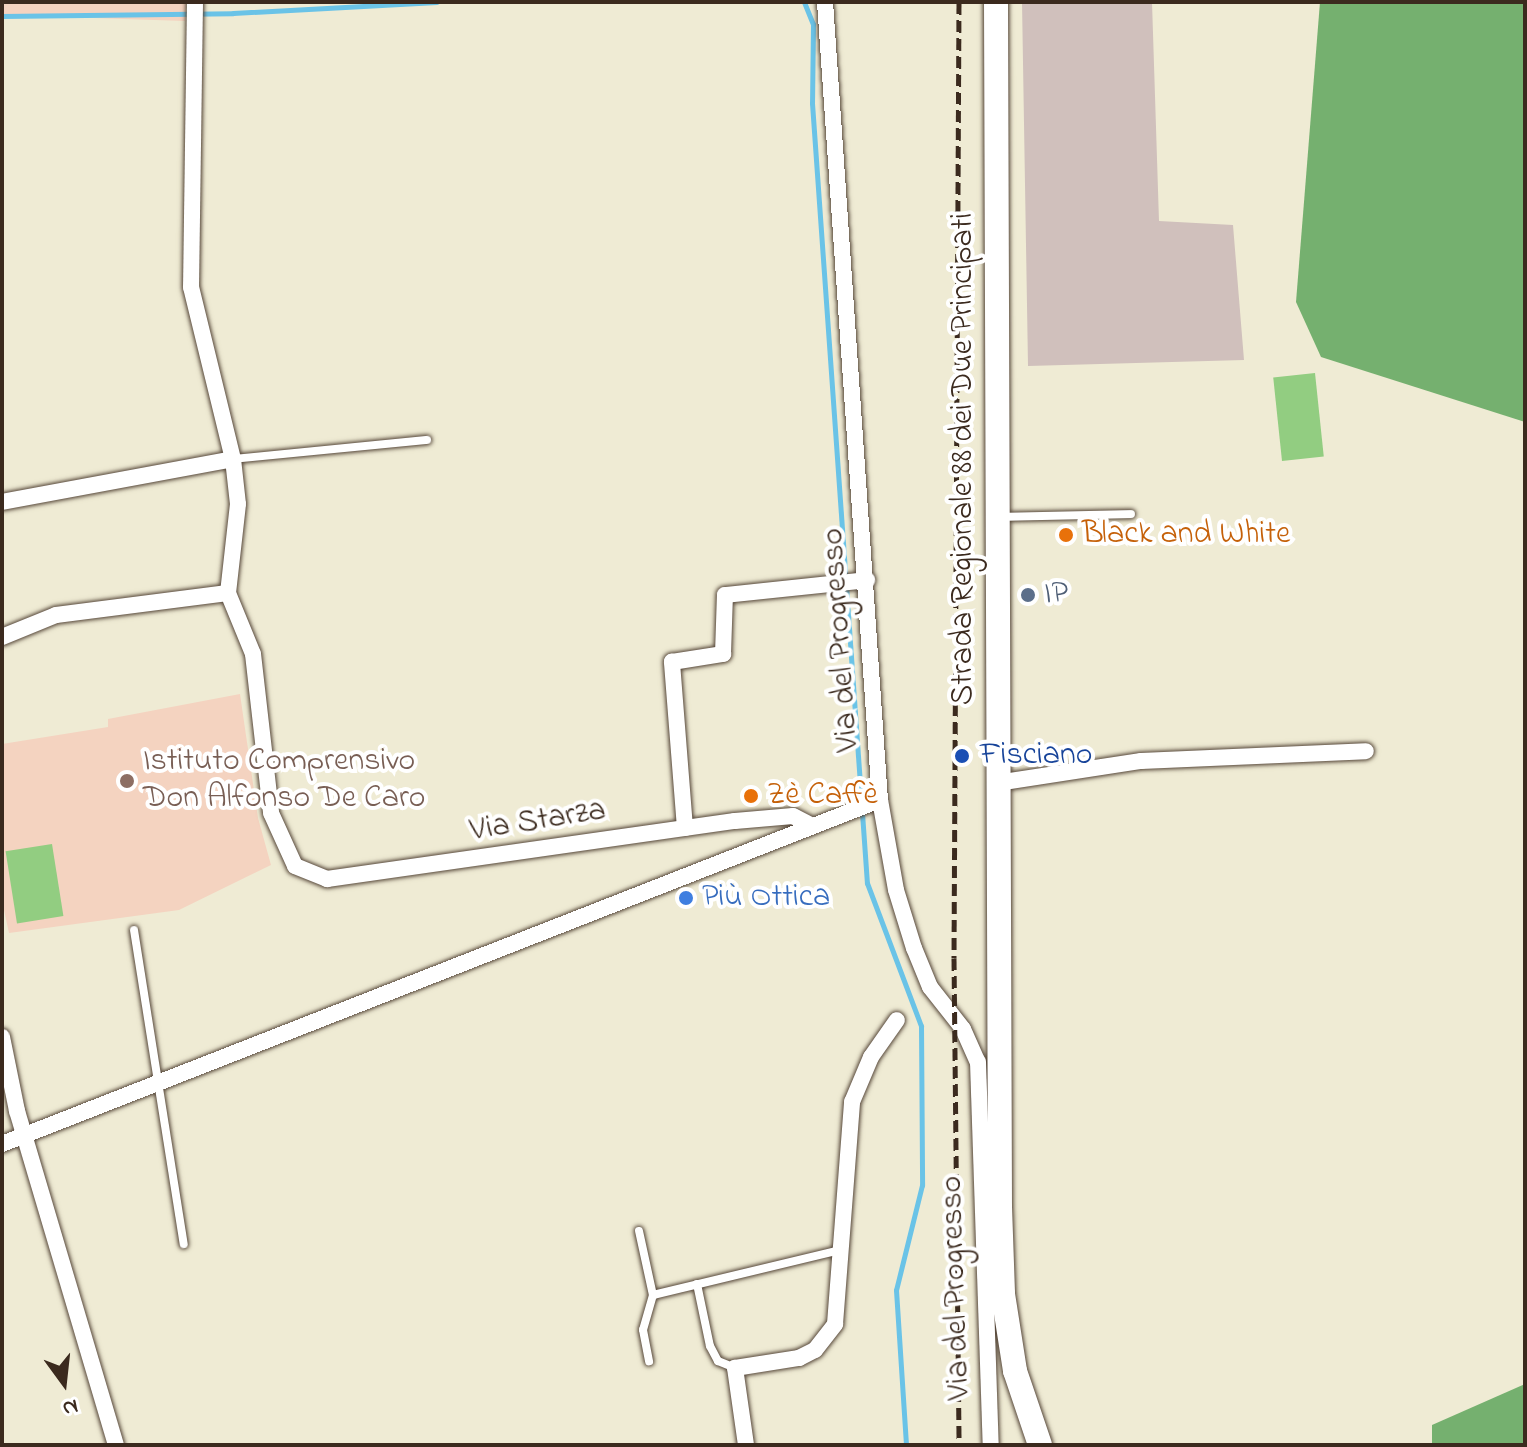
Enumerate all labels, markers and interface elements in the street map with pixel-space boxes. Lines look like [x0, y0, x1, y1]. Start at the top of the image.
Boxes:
street label: Strada Regionale 88 dei Due Principati [945, 213, 983, 705]
place label: Black and White [1082, 516, 1290, 554]
marker: Black and White [1057, 526, 1075, 544]
street label: Via del Progresso [815, 527, 869, 753]
place label: IP [1044, 576, 1068, 614]
marker: IP [1019, 586, 1037, 604]
place label: Fisciano [980, 737, 1092, 775]
place label: Istituto Comprensivo Don Alfonso De Caro [143, 744, 425, 819]
marker: Fisciano [951, 745, 973, 767]
marker: Istituto Comprensivo Don Alfonso De Caro [118, 772, 136, 790]
place label: Zè Caffè [767, 777, 878, 815]
marker: Zè Caffè [742, 787, 760, 805]
street label: Via Starza [467, 792, 609, 852]
place label: Più Ottica [702, 879, 830, 917]
marker: Più Ottica [677, 889, 695, 907]
street label: Via del Progresso [934, 1175, 980, 1401]
north arrow [24, 1343, 104, 1423]
text: N [59, 1389, 82, 1424]

